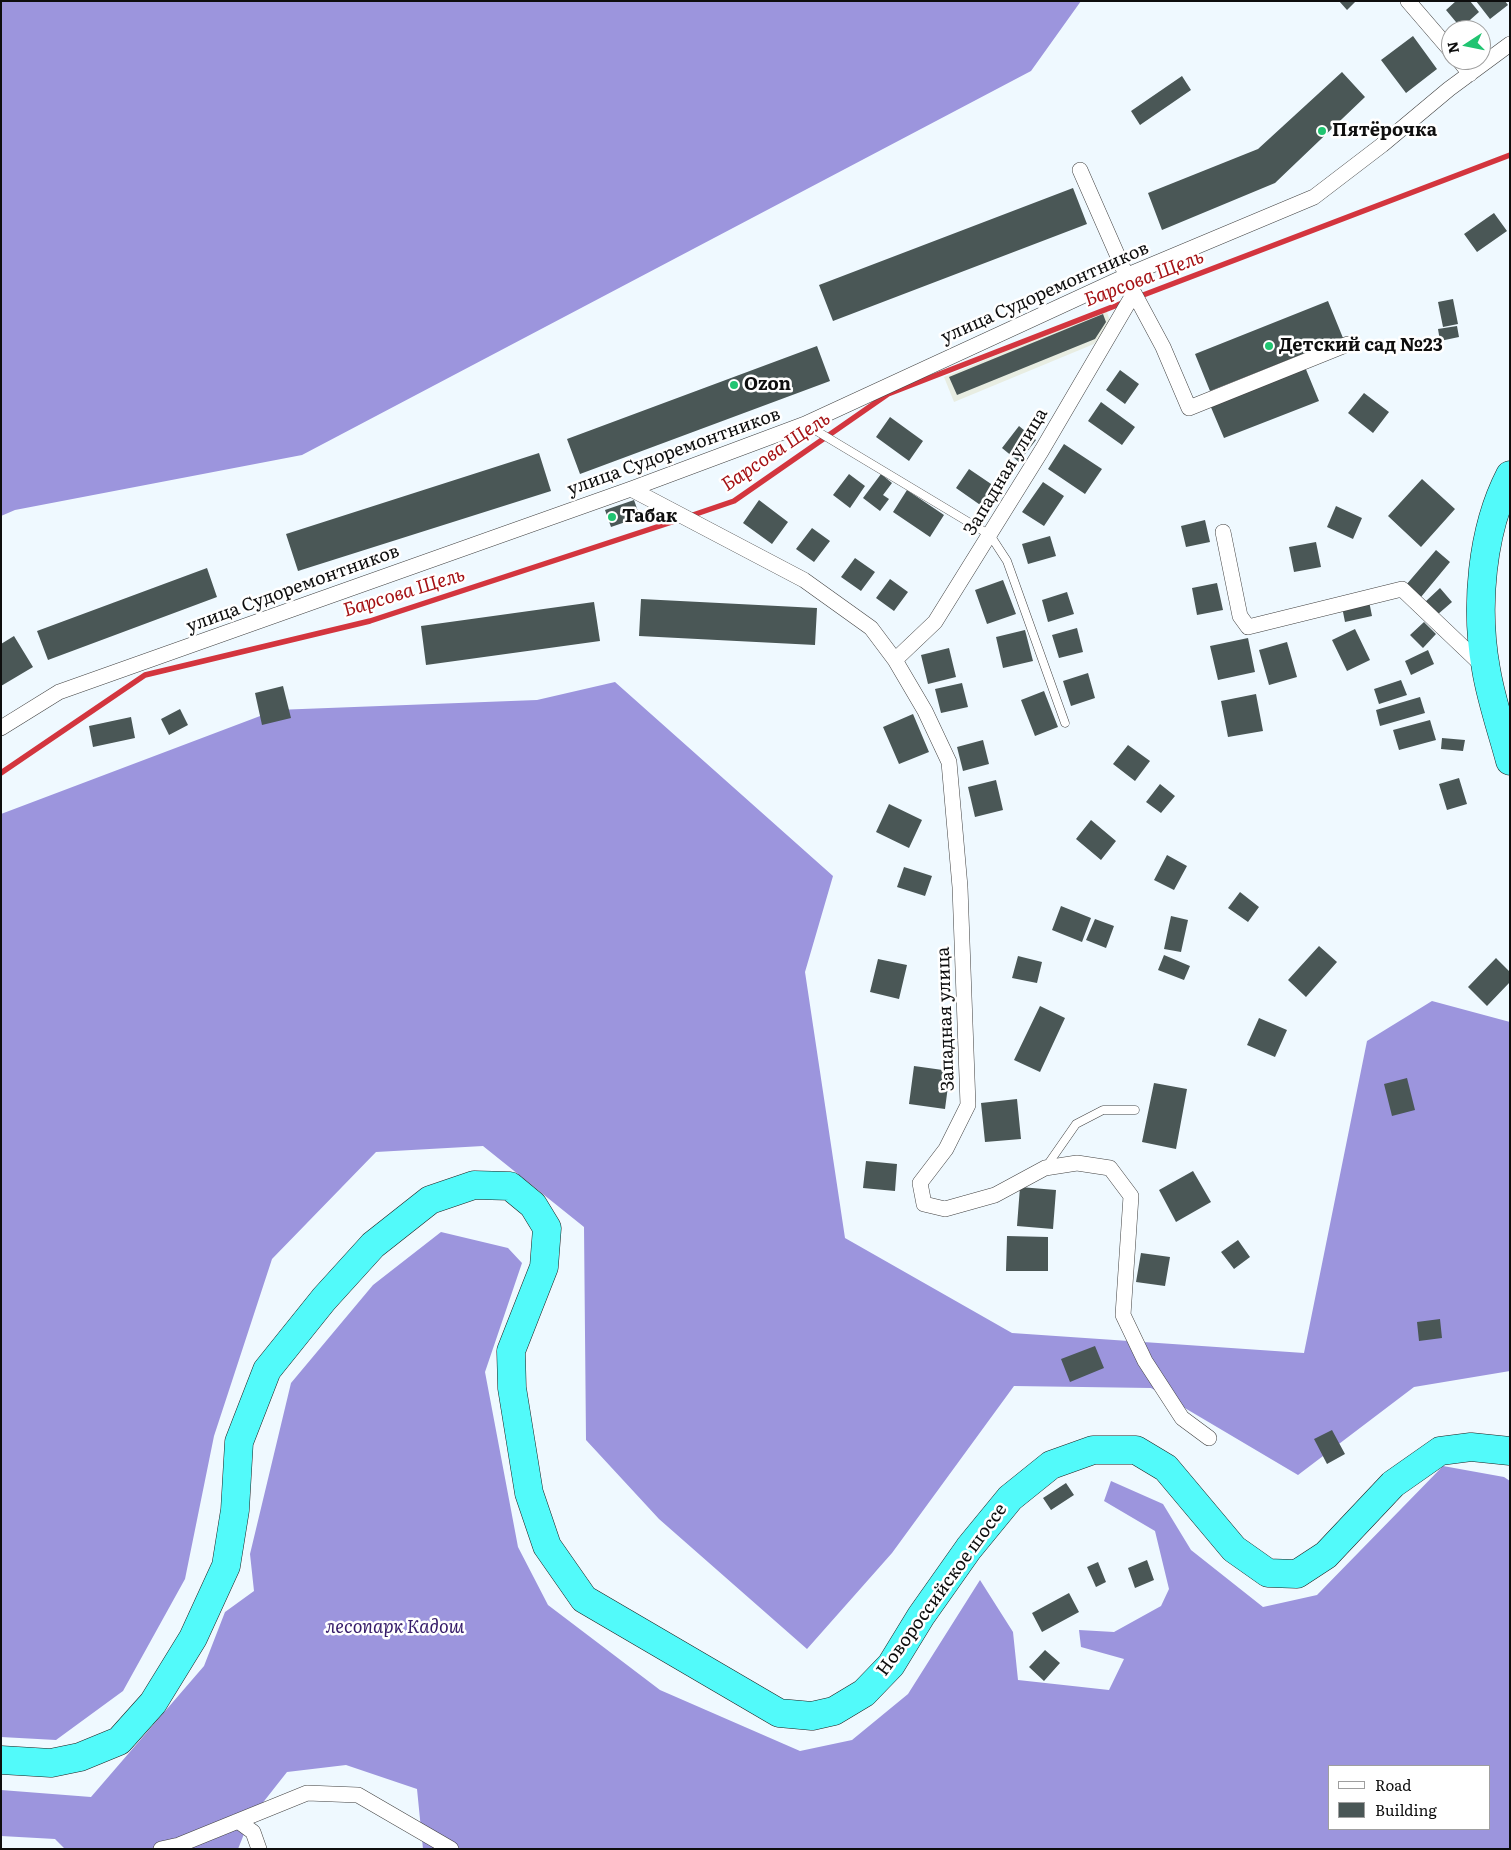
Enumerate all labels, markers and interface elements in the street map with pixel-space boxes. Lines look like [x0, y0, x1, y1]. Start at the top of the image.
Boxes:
north arrow [1441, 20, 1491, 70]
text: N [1441, 40, 1463, 55]
place label: Пятёрочка [1332, 120, 1437, 142]
marker: Пятёрочка [1316, 125, 1328, 137]
street label: улица Судоремонтников [938, 237, 1152, 349]
water label: Барсова Щель [1081, 246, 1207, 312]
place label: Детский сад №23 [1279, 335, 1443, 357]
marker: Детский сад №23 [1263, 340, 1275, 352]
place label: Ozon [744, 374, 791, 396]
marker: Ozon [728, 379, 740, 391]
street label: улица Судоремонтников [564, 403, 784, 501]
street label: Западная улица [960, 404, 1052, 540]
water label: Барсова Щель [717, 407, 835, 497]
place label: Табак [622, 506, 677, 528]
marker: Табак [606, 511, 618, 523]
street label: улица Судоремонтников [183, 540, 403, 638]
water label: Барсова Щель [340, 564, 468, 622]
street label: Западная улица [933, 946, 959, 1092]
street label: Новороссийское шоссе [872, 1500, 1012, 1680]
park label: лесопарк Кадош [326, 1617, 464, 1639]
legend [1328, 1765, 1491, 1830]
text: Road [1375, 1773, 1411, 1796]
text: Building [1375, 1798, 1437, 1821]

